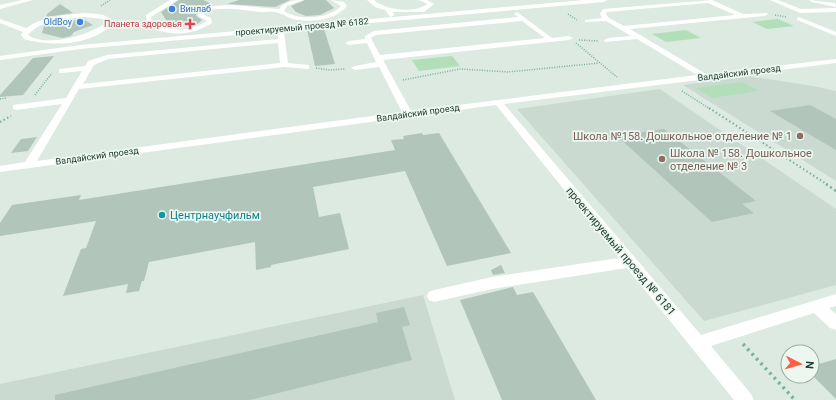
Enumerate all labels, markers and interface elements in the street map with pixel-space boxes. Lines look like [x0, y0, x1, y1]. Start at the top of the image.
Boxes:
marker: Винлаб [167, 4, 177, 14]
place label: Винлаб [180, 4, 211, 14]
street label: проектируемый проезд № 6182 [235, 16, 369, 38]
place label: OldBoy [44, 17, 73, 27]
marker: OldBoy [75, 17, 85, 27]
place label: Планета здоровья [104, 19, 182, 29]
marker: Планета здоровья [185, 19, 195, 29]
street label: Валдайский проезд [697, 63, 782, 83]
street label: Валдайский проезд [376, 102, 461, 124]
place label: Школа №158. Дошкольное отделение № 1 [573, 130, 792, 143]
marker: Школа №158. Дошкольное отделение № 1 [795, 131, 805, 141]
street label: Валдайский проезд [55, 145, 140, 167]
place label: Школа № 158. Дошкольное отделение № 3 [670, 147, 812, 173]
marker: Школа № 158. Дошкольное отделение № 3 [657, 154, 667, 164]
street label: проектируемый проезд № 6181 [563, 185, 678, 318]
place label: Центрнаучфильм [170, 209, 260, 222]
marker: Центрнаучфильм [157, 210, 167, 220]
north arrow [780, 344, 820, 384]
text: N [803, 360, 816, 370]

